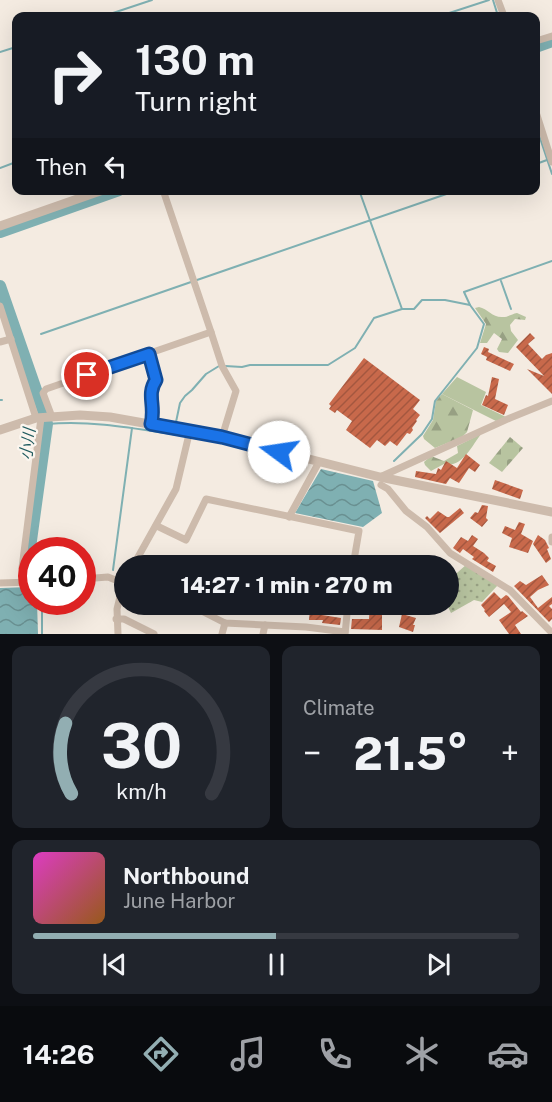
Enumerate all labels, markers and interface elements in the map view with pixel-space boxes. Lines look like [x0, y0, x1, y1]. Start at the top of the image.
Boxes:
text: 130 m [135, 35, 255, 84]
icon: right [36, 36, 114, 114]
text: Turn right [135, 85, 258, 117]
icon: left [99, 150, 132, 183]
text: Then [36, 154, 87, 180]
pin [61, 349, 112, 400]
icon: arrive [70, 358, 103, 391]
position arrow [247, 420, 311, 484]
water label: 小川 [16, 425, 39, 461]
speed limit sign: 40 [18, 537, 96, 615]
text: 14:27 · 1 min · 270 m [180, 572, 393, 598]
text: Climate [303, 696, 375, 720]
text: 30 [100, 709, 182, 782]
text: 21.5° [354, 727, 468, 780]
text: − [303, 734, 321, 772]
text: + [501, 734, 519, 772]
text: km/h [116, 779, 166, 804]
text: Northbound [123, 863, 249, 889]
text: June Harbor [123, 889, 235, 913]
icon: previous [98, 948, 131, 981]
icon: pause [260, 948, 293, 981]
icon: next [422, 948, 455, 981]
icon: directions [140, 1033, 182, 1075]
icon: music [227, 1033, 269, 1075]
icon: phone [314, 1033, 356, 1075]
icon: climate [401, 1033, 443, 1075]
icon: car [487, 1033, 529, 1075]
text: 14:26 [22, 1038, 95, 1070]

